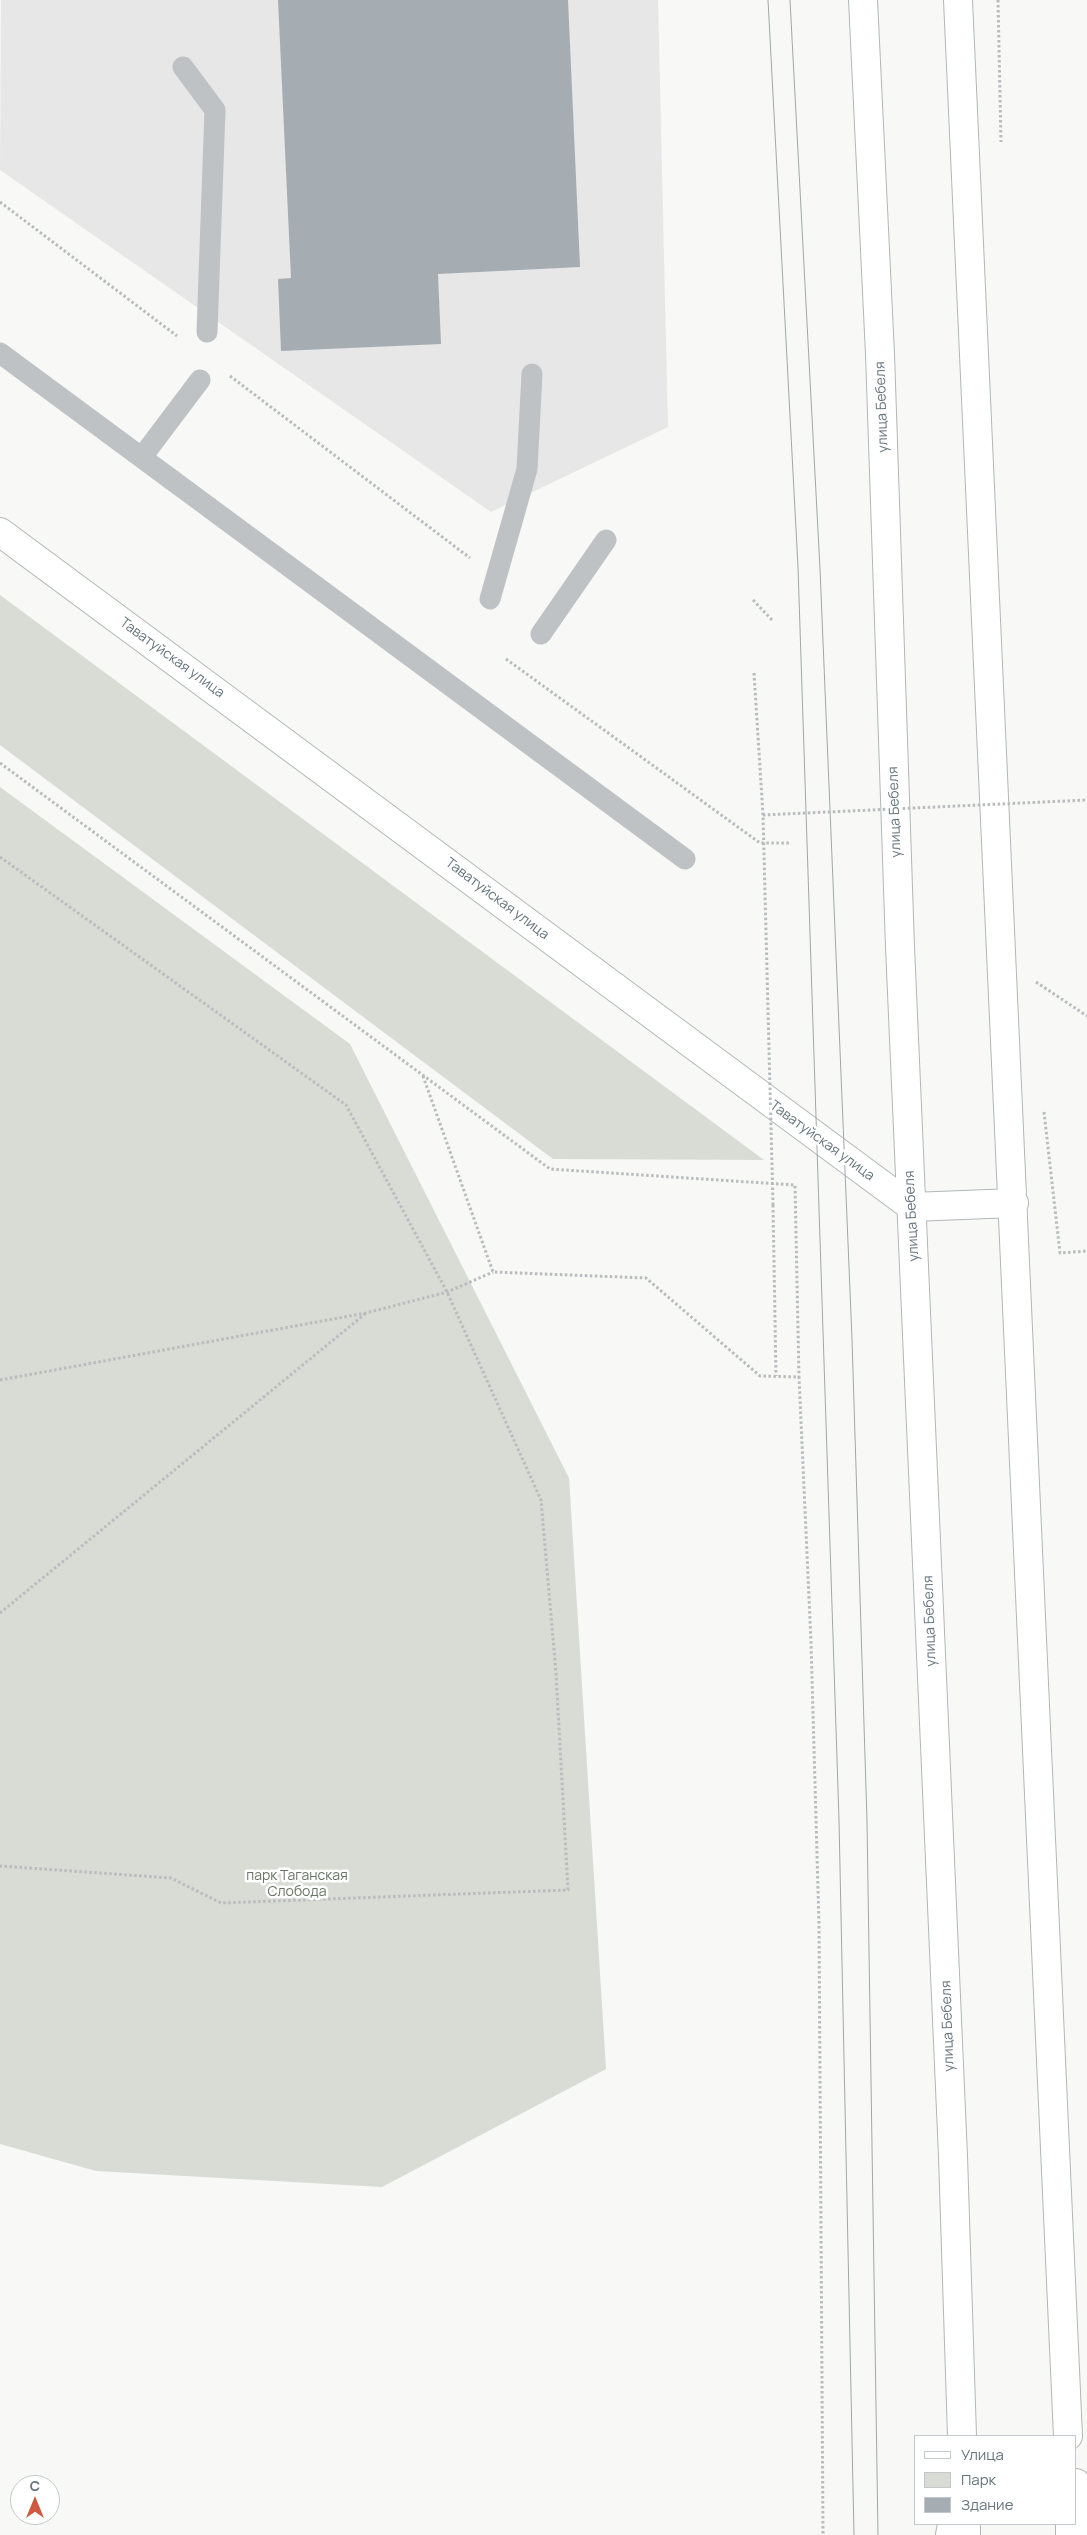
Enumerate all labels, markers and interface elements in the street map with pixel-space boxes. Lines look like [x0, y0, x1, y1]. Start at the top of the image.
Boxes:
street label: улица Бебеля [872, 361, 892, 453]
street label: Таватуйская улица [116, 614, 228, 702]
street label: улица Бебеля [885, 766, 905, 858]
street label: Таватуйская улица [442, 855, 552, 943]
street label: Таватуйская улица [766, 1097, 878, 1185]
street label: улица Бебеля [901, 1170, 923, 1262]
street label: улица Бебеля [920, 1575, 940, 1667]
park label: парк Таганская Слобода [246, 1868, 348, 1900]
street label: улица Бебеля [938, 1980, 958, 2072]
legend [914, 2435, 1077, 2525]
text: Улица [961, 2444, 1004, 2465]
text: Парк [961, 2469, 996, 2490]
north arrow [10, 2475, 60, 2525]
text: С [30, 2476, 40, 2495]
text: Здание [961, 2494, 1013, 2515]

